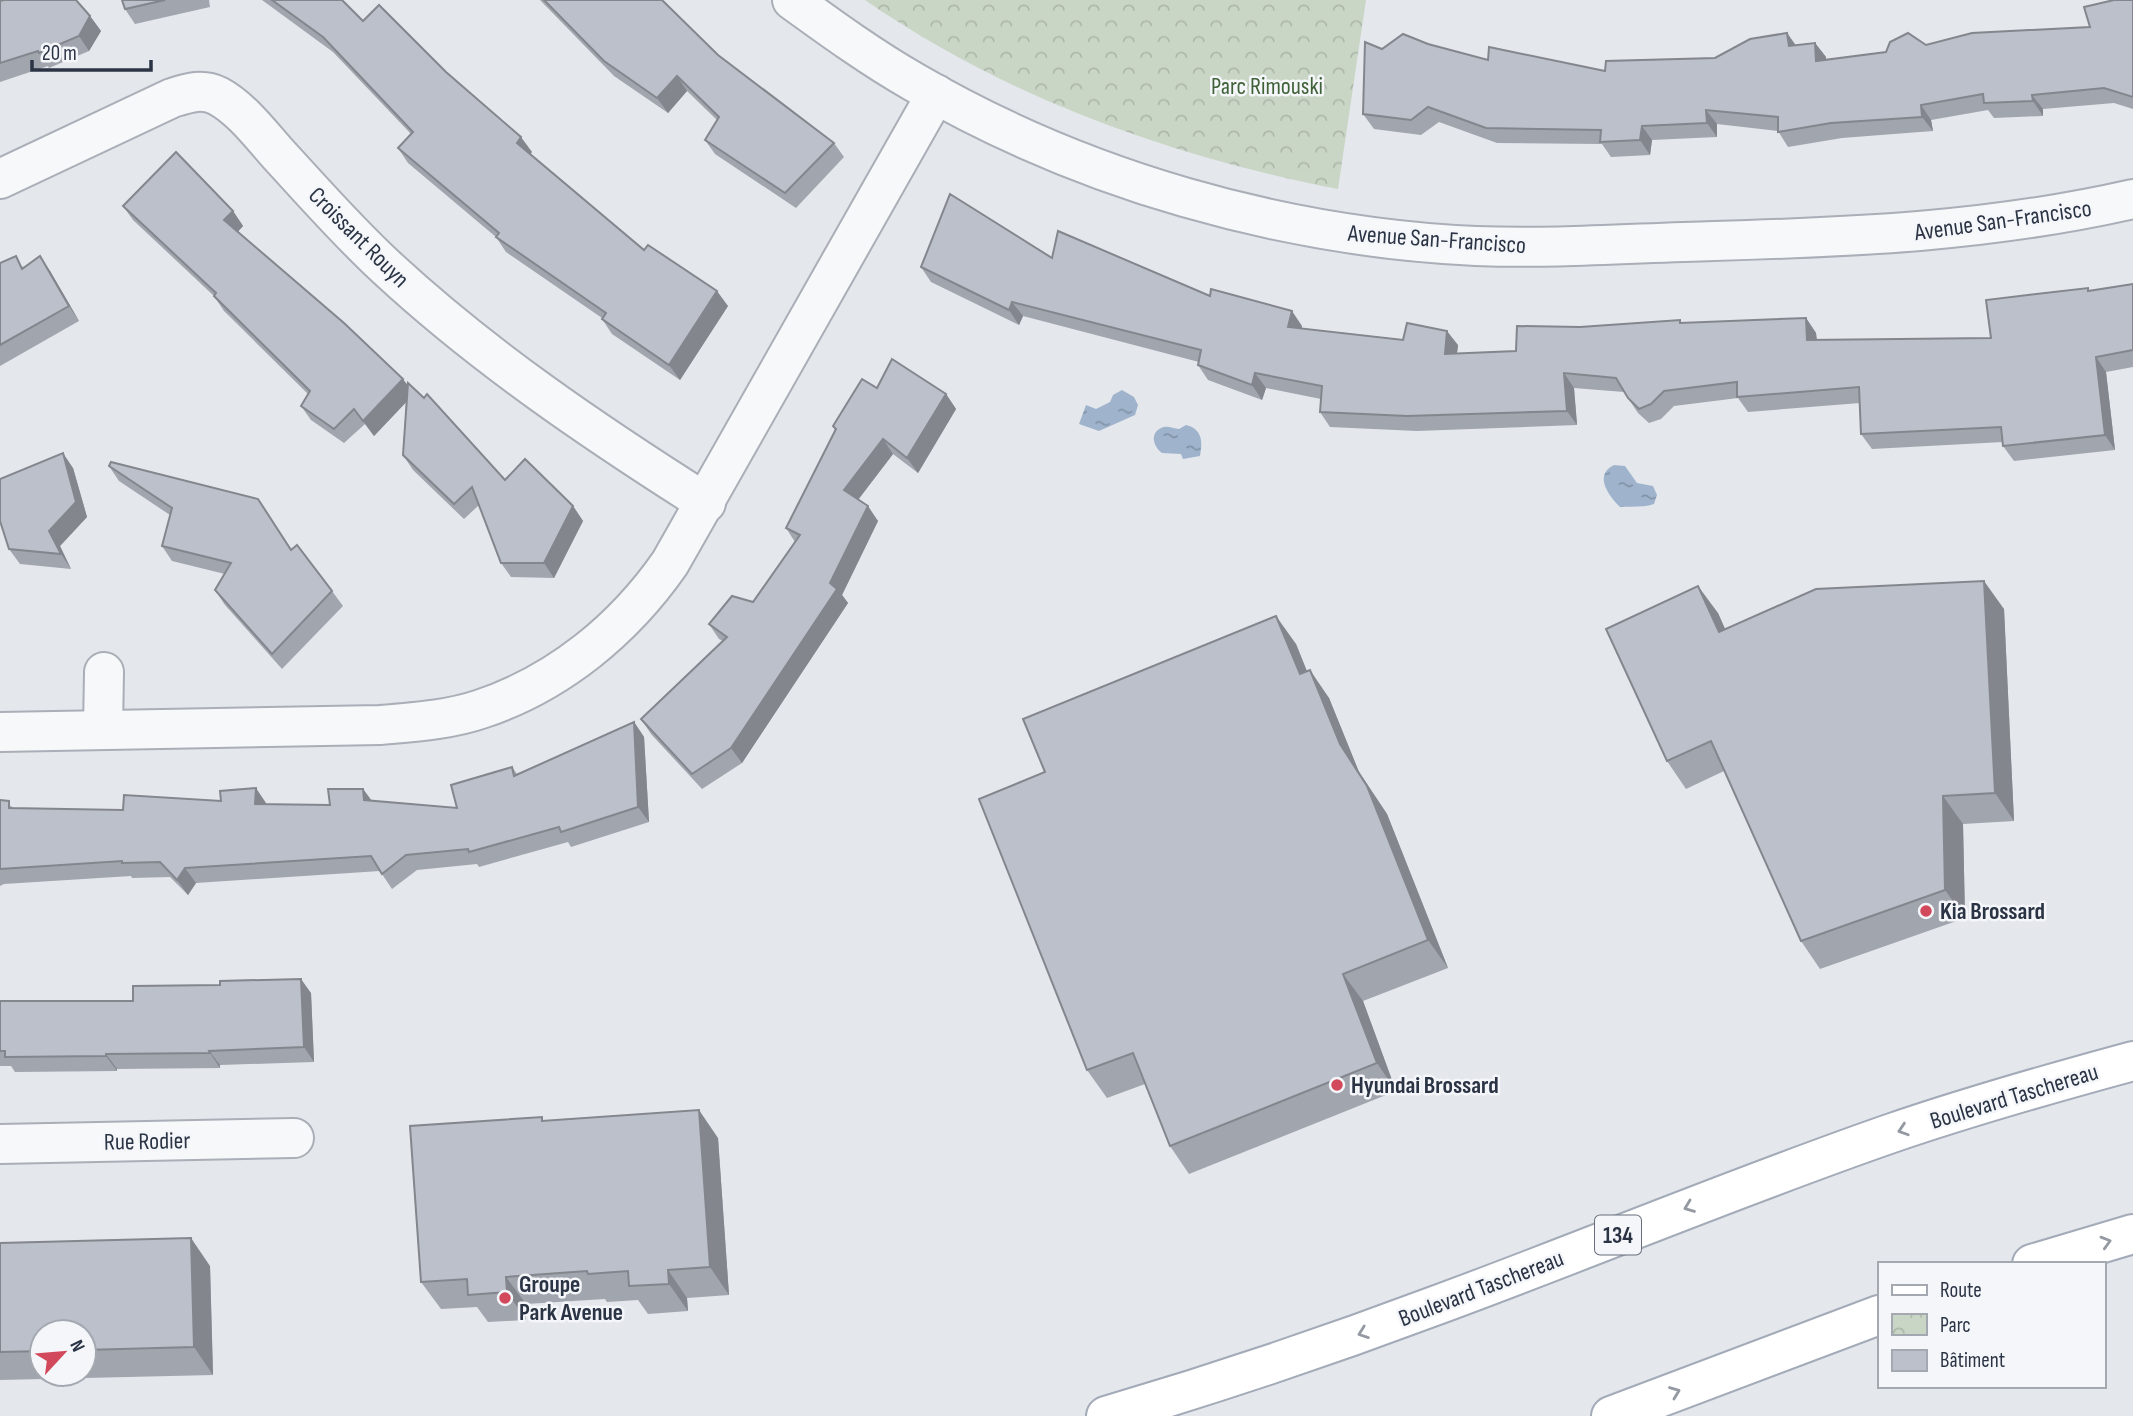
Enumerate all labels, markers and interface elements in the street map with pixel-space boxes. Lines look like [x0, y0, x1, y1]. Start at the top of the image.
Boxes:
scale bar [32, 28, 150, 72]
text: 20 m [42, 41, 77, 66]
park label: Parc Rimouski [1211, 72, 1323, 101]
street label: Croissant Rouyn [302, 181, 415, 294]
street label: Avenue San-Francisco [1912, 194, 2093, 247]
street label: Avenue San-Francisco [1346, 219, 1527, 260]
place label: Kia Brossard [1940, 897, 2045, 926]
marker: Kia Brossard [1918, 903, 1934, 919]
street label: Boulevard Taschereau [1927, 1057, 2102, 1136]
place label: Hyundai Brossard [1351, 1071, 1499, 1100]
marker: Hyundai Brossard [1329, 1077, 1345, 1093]
one-way arrow [1898, 1121, 1910, 1136]
street label: Rue Rodier [104, 1126, 191, 1157]
one-way arrow [1684, 1199, 1696, 1213]
road number: 134 [1595, 1216, 1641, 1254]
one-way arrow [2100, 1235, 2112, 1250]
street label: Boulevard Taschereau [1395, 1244, 1568, 1333]
legend [1878, 1262, 2105, 1388]
place label: Groupe Park Avenue [519, 1270, 623, 1327]
text: Route [1940, 1278, 1982, 1303]
marker: Groupe Park Avenue [497, 1290, 513, 1306]
text: Parc [1940, 1313, 1971, 1338]
north arrow [28, 1318, 98, 1388]
one-way arrow [1357, 1324, 1369, 1338]
text: N [64, 1337, 89, 1356]
text: Bâtiment [1940, 1348, 2005, 1373]
one-way arrow [1669, 1386, 1681, 1400]

